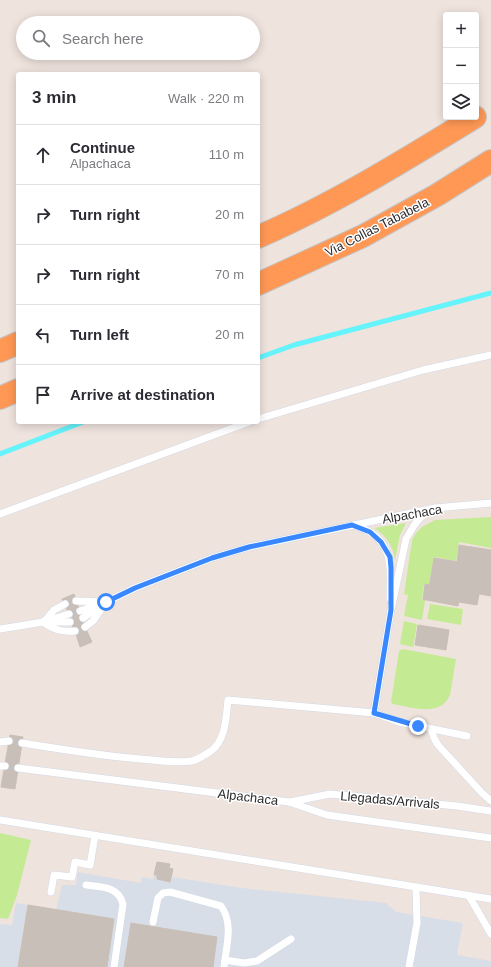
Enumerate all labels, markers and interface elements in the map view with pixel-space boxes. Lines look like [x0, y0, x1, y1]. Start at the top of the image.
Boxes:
map controls [443, 12, 479, 120]
button: + [443, 12, 479, 48]
search box [16, 16, 260, 60]
icon: search [30, 27, 52, 49]
text: Search here [62, 30, 144, 47]
button: − [443, 48, 479, 84]
button: layers [443, 84, 479, 120]
text: 3 min [32, 88, 76, 107]
text: Walk · 220 m [168, 91, 244, 106]
text: Continue [70, 139, 135, 156]
icon: ahead [32, 144, 54, 166]
text: 110 m [209, 147, 244, 162]
text: Alpachaca [70, 156, 131, 171]
street label: Via Collas Tababela [323, 194, 432, 260]
icon: right [32, 204, 54, 226]
text: Turn right [70, 206, 140, 223]
text: 20 m [215, 207, 244, 222]
icon: right [32, 264, 54, 286]
text: Turn right [70, 266, 140, 283]
text: 70 m [215, 267, 244, 282]
icon: left [32, 324, 54, 346]
text: Turn left [70, 326, 129, 343]
text: 20 m [215, 327, 244, 342]
icon: arrive [32, 384, 54, 406]
text: Arrive at destination [70, 386, 215, 403]
street label: Alpachaca [381, 501, 444, 527]
route start [97, 593, 115, 611]
route end [409, 717, 427, 735]
street label: Alpachaca [217, 786, 280, 808]
street label: Llegadas/Arrivals [340, 788, 441, 812]

